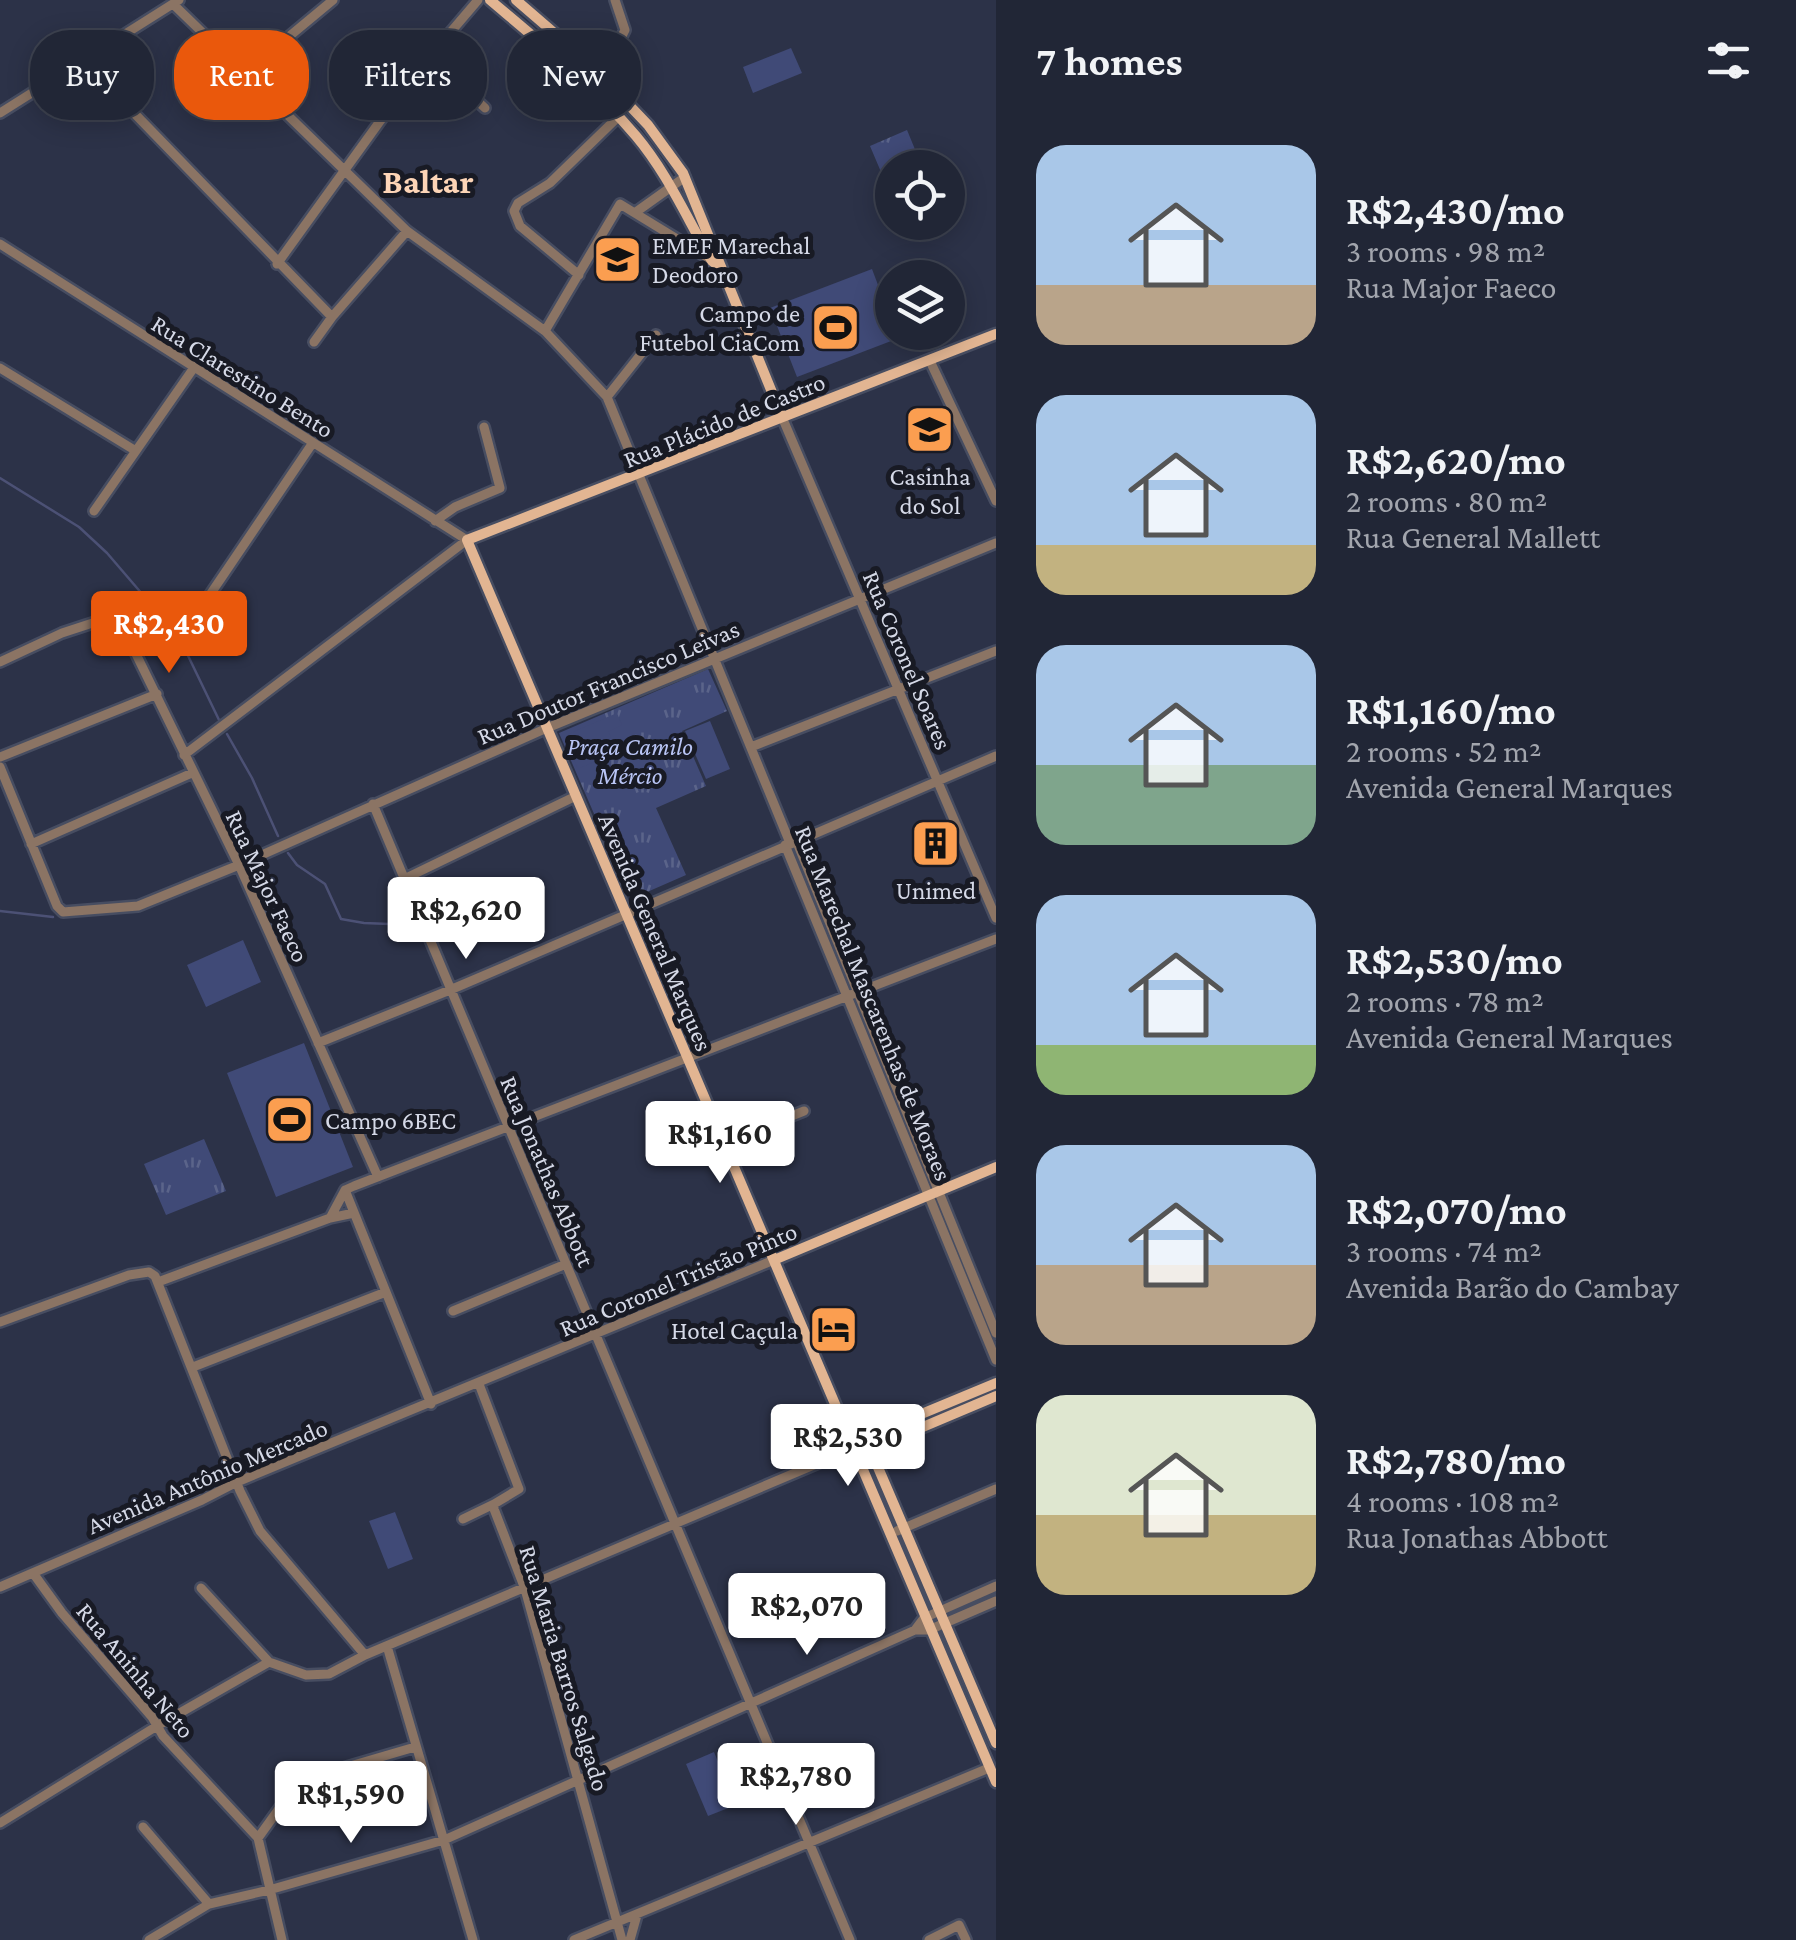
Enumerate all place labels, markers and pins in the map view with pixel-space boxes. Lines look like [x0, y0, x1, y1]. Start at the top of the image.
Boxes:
place label: EMEF Marechal Deodoro [652, 232, 810, 288]
school or university icon: EMEF Marechal Deodoro [591, 233, 643, 285]
place label: Campo de Futebol CiaCom [639, 300, 800, 356]
sports icon: Campo de Futebol CiaCom [809, 301, 861, 353]
school or university icon: Casinha do Sol [904, 404, 956, 456]
place label: Casinha do Sol [890, 463, 971, 519]
pin: R$2,430 [77, 591, 261, 676]
building icon: Unimed [910, 818, 962, 870]
pin: R$2,620 [374, 877, 558, 962]
place label: Unimed [896, 877, 976, 904]
sports icon: Campo 6BEC [264, 1094, 316, 1146]
pin: R$1,160 [628, 1101, 812, 1186]
place label: Campo 6BEC [325, 1107, 456, 1135]
hotel icon: Hotel Caçula [807, 1304, 859, 1356]
place label: Hotel Caçula [671, 1317, 798, 1345]
pin: R$2,530 [756, 1404, 940, 1489]
pin: R$2,070 [715, 1573, 899, 1658]
pin: R$2,780 [704, 1743, 888, 1828]
pin: R$1,590 [259, 1761, 443, 1846]

